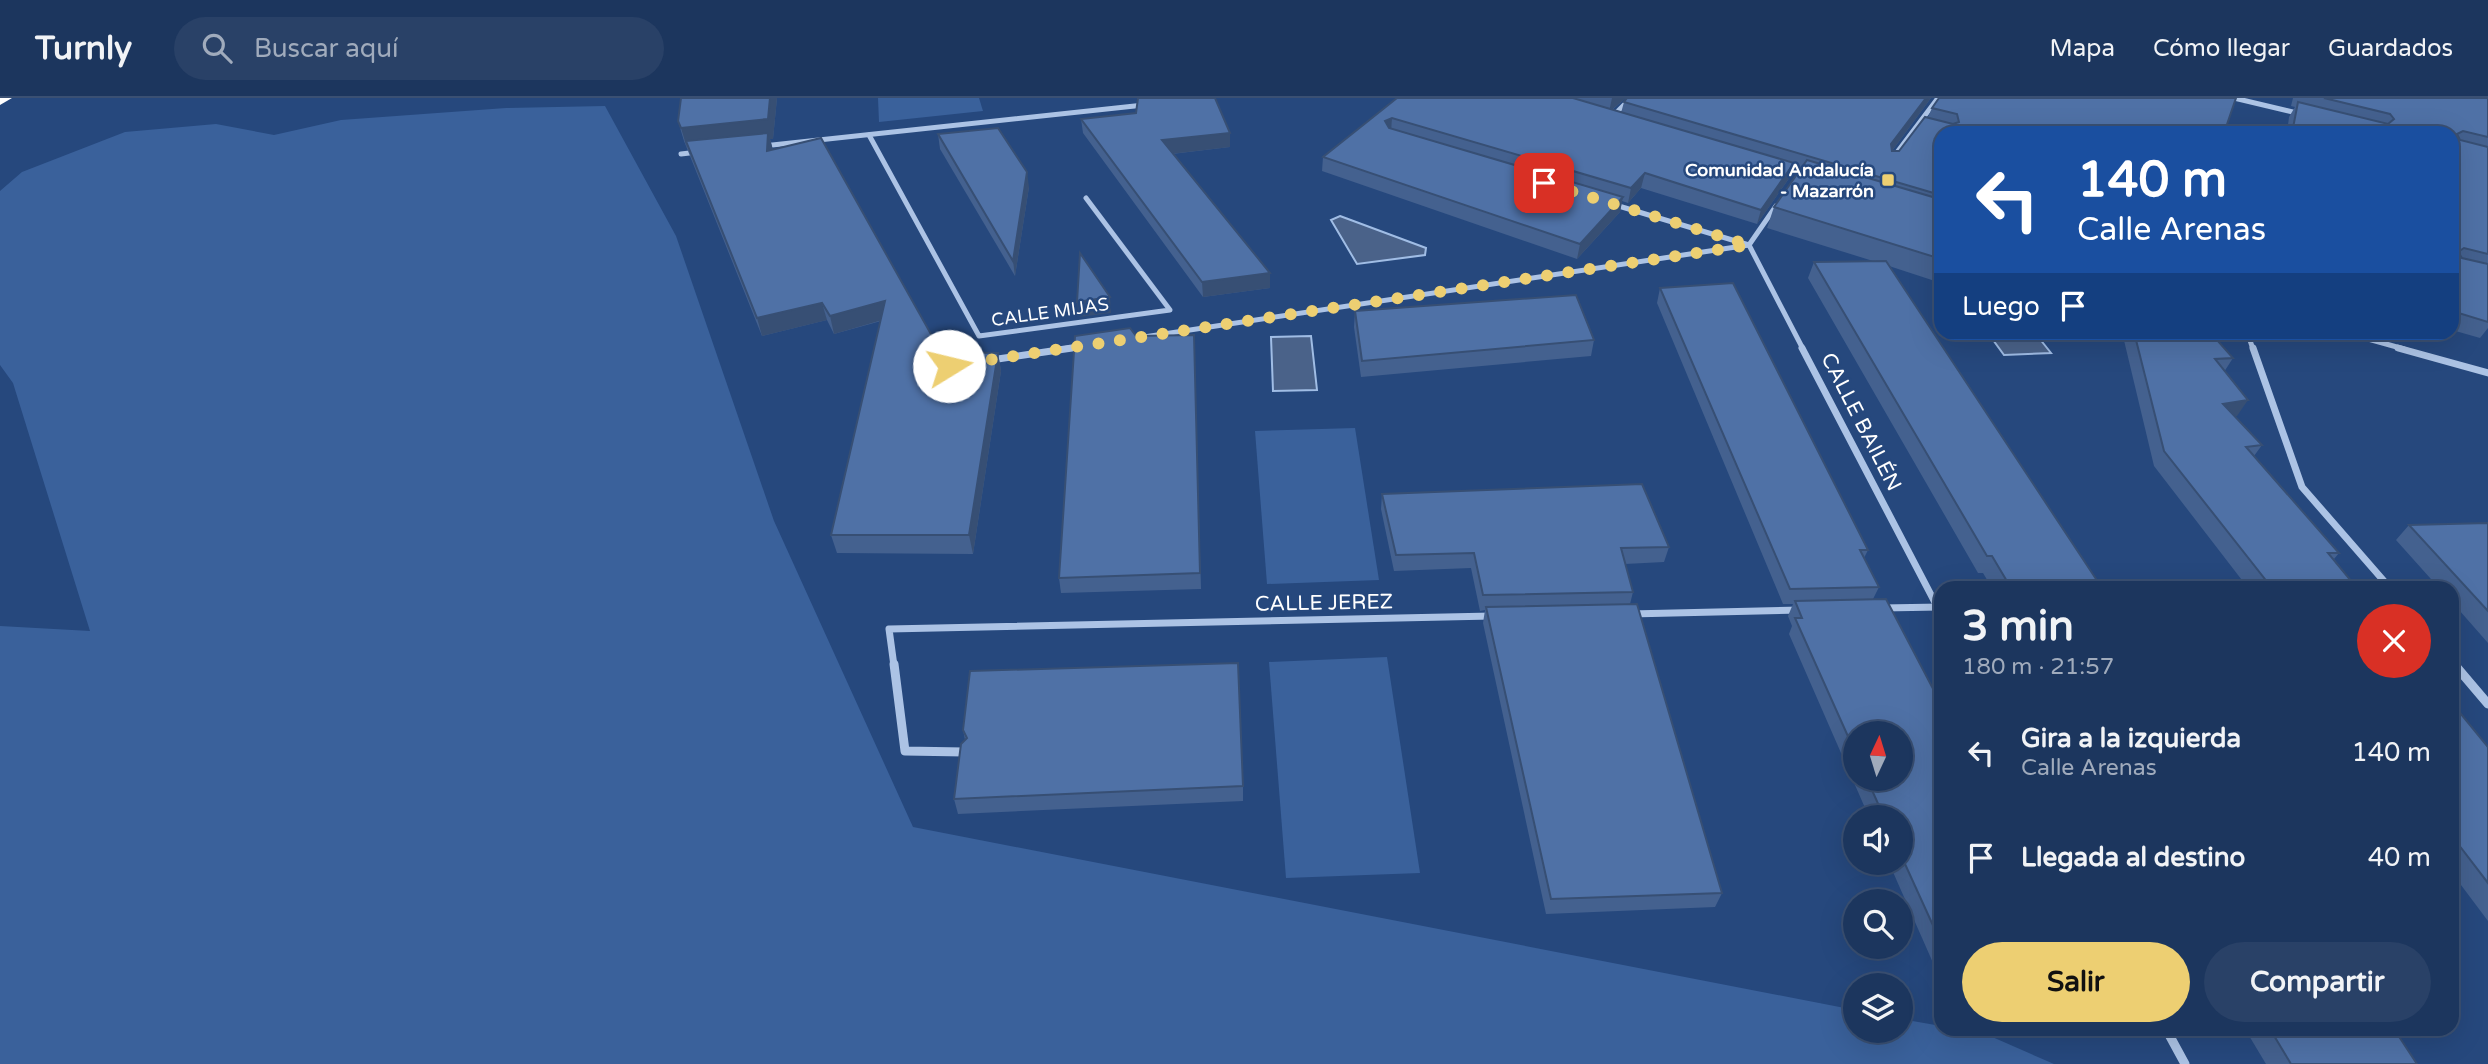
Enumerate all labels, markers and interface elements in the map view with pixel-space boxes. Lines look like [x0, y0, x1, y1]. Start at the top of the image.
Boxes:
search box [174, 17, 664, 80]
text: Turnly [35, 29, 132, 68]
icon: search [198, 29, 236, 67]
text: Buscar aquí [254, 33, 399, 64]
text: Mapa [2050, 34, 2115, 63]
text: Cómo llegar [2153, 34, 2290, 63]
text: Guardados [2328, 34, 2453, 63]
text: 140 m [2077, 151, 2227, 210]
pin [1514, 153, 1574, 213]
icon: left [1962, 154, 2053, 245]
place label: Comunidad Andalucía - Mazarrón [1685, 159, 1874, 202]
icon: arrive [1525, 164, 1563, 202]
marker: Comunidad Andalucía - Mazarrón [1880, 172, 1896, 188]
text: Calle Arenas [2077, 211, 2266, 249]
icon: arrive [2054, 287, 2092, 325]
text: Luego [1962, 291, 2040, 322]
street label: CALLE MIJAS [990, 293, 1110, 331]
position arrow [912, 329, 986, 403]
street label: CALLE BAILÉN [1815, 349, 1907, 495]
street label: CALLE JEREZ [1255, 589, 1393, 617]
text: 3 min [1962, 601, 2074, 652]
button: close [2357, 604, 2431, 678]
text: 180 m · 21:57 [1962, 653, 2114, 681]
north arrow [1843, 721, 1913, 791]
map controls [1843, 721, 1913, 1043]
text: Gira a la izquierda [2021, 723, 2241, 754]
icon: left [1962, 734, 2000, 772]
text: 140 m [2351, 737, 2431, 768]
text: Calle Arenas [2021, 754, 2157, 782]
button: sound [1843, 805, 1913, 875]
icon: arrive [1962, 839, 2000, 877]
text: Llegada al destino [2021, 842, 2245, 873]
text: 40 m [2368, 842, 2431, 873]
button: search [1843, 889, 1913, 959]
button: Salir [1962, 942, 2190, 1022]
button: Compartir [2204, 942, 2431, 1022]
button: layers [1843, 973, 1913, 1043]

